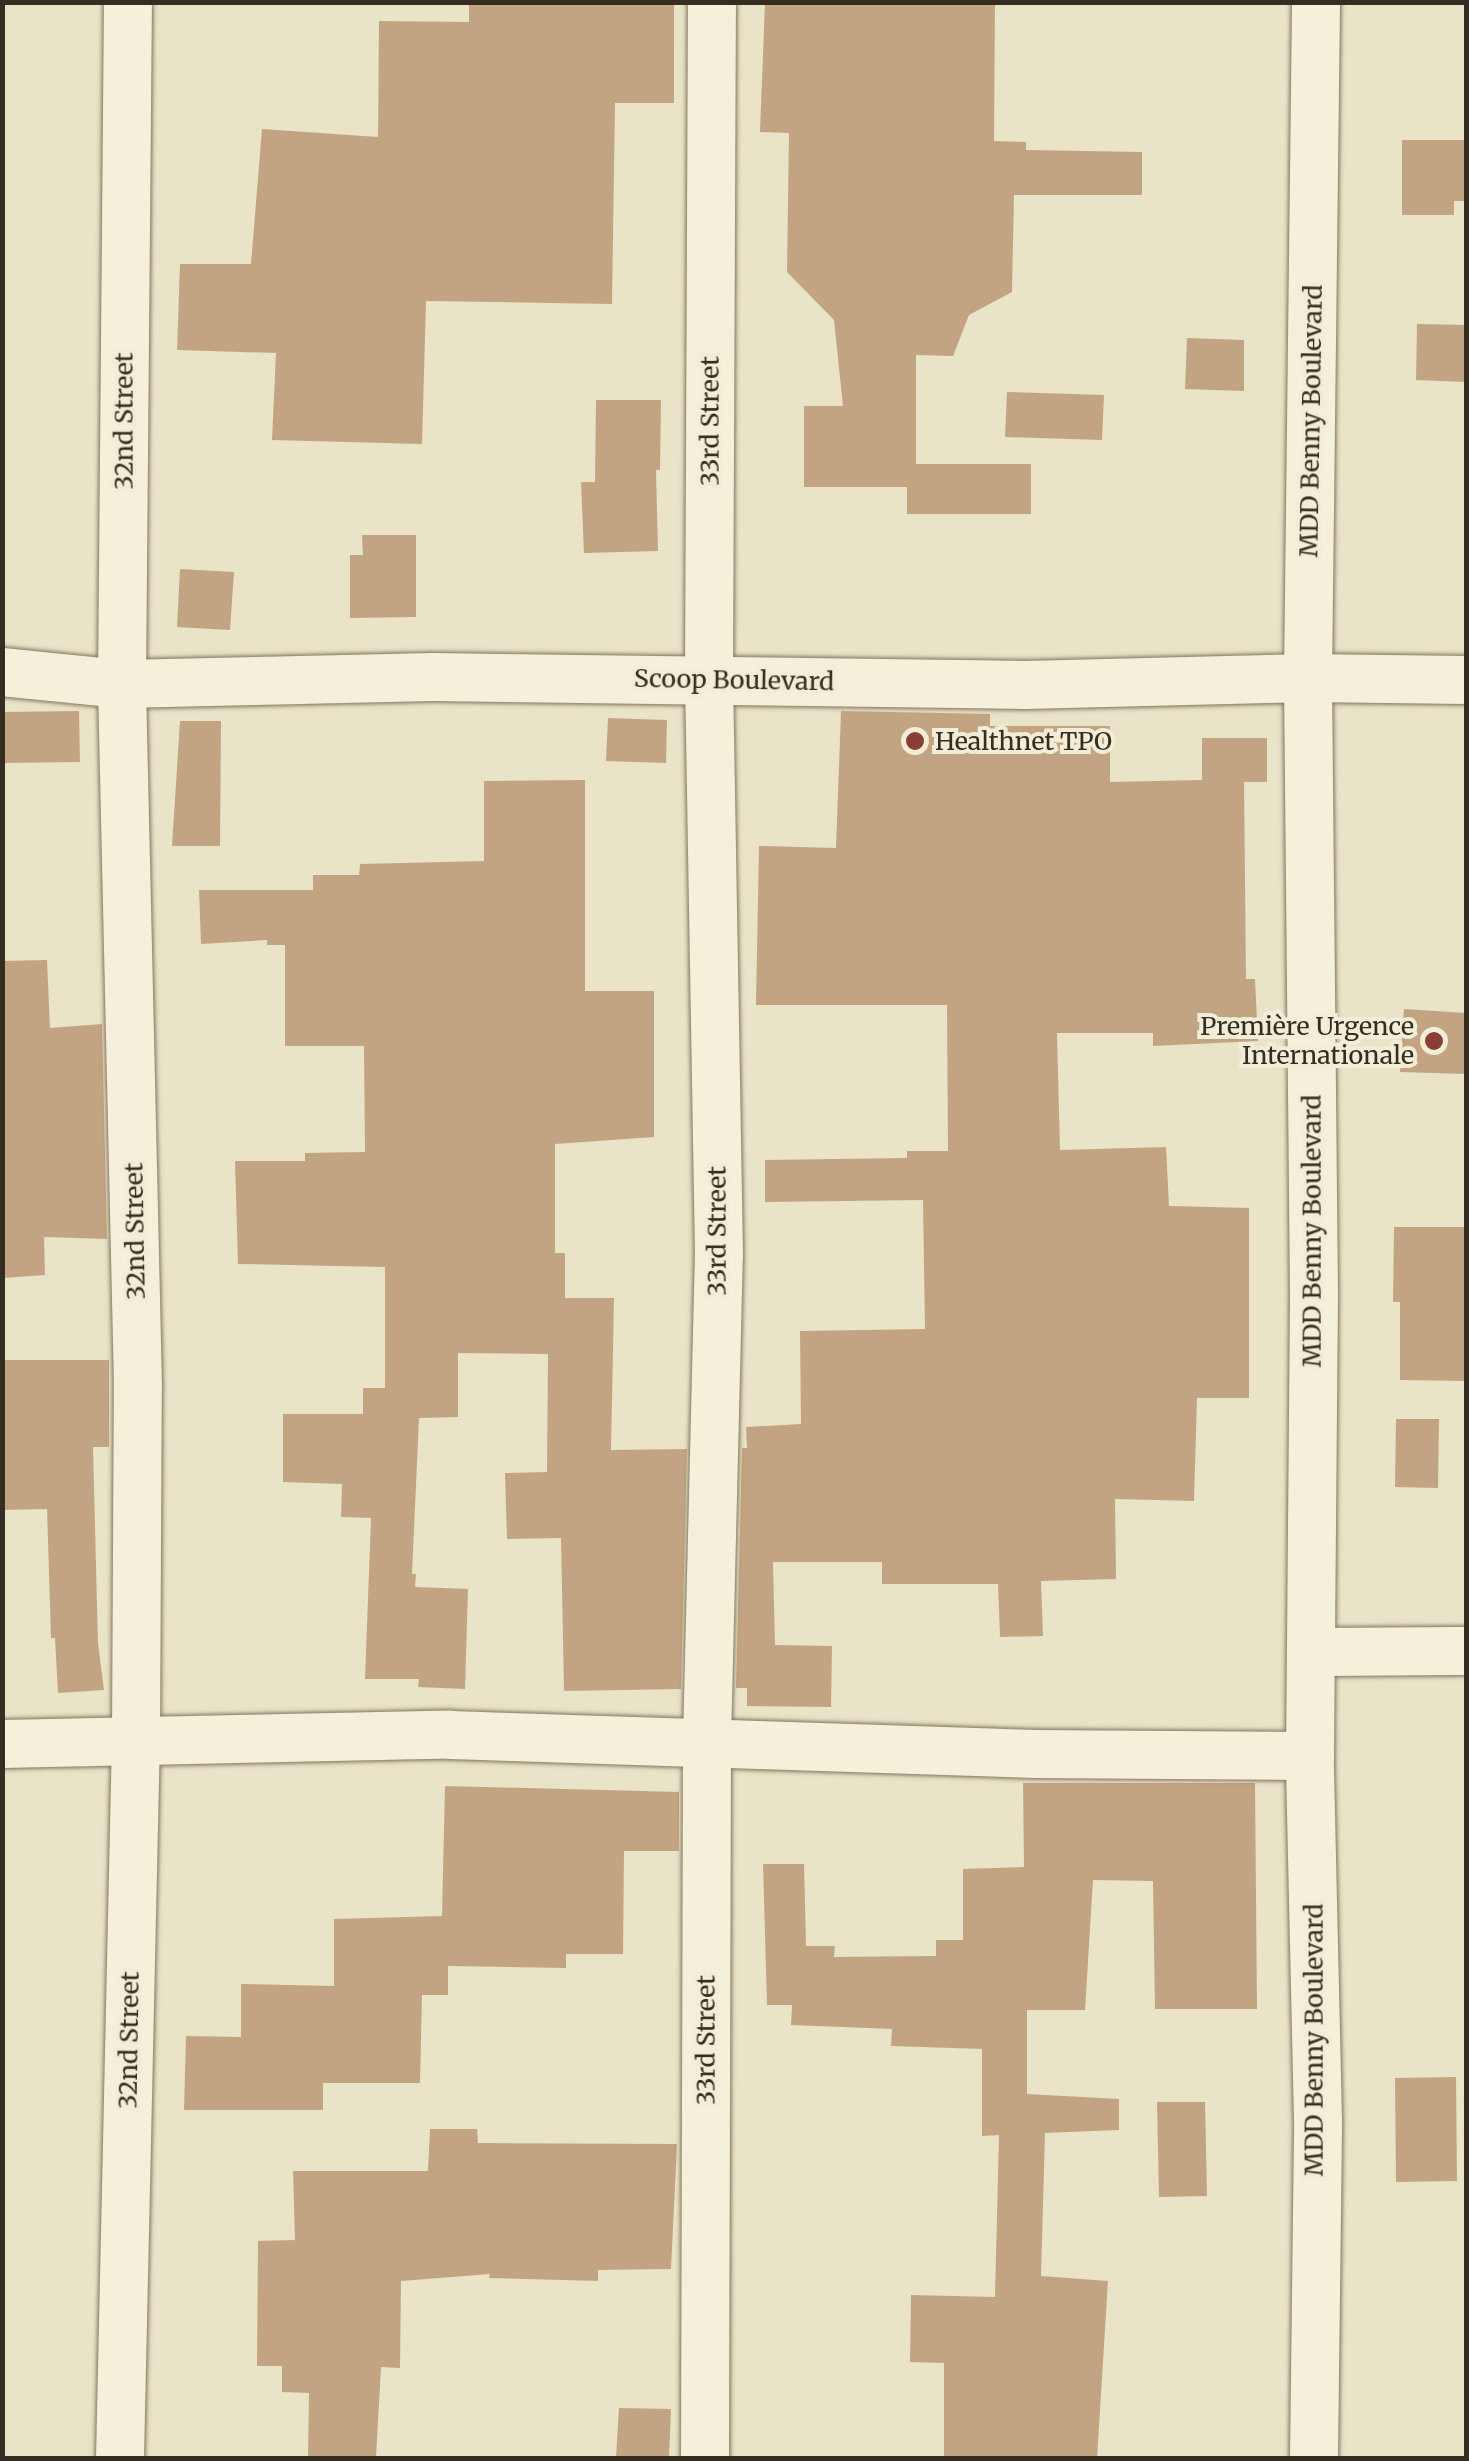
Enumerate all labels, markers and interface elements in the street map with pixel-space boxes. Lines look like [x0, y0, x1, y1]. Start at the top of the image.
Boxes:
street label: MDD Benny Boulevard [1294, 284, 1328, 558]
street label: 32nd Street [109, 352, 139, 490]
street label: 33rd Street [695, 356, 725, 486]
street label: Scoop Boulevard [634, 663, 834, 697]
place label: Healthnet TPO [935, 726, 1112, 756]
marker: Healthnet TPO [904, 730, 926, 752]
place label: Première Urgence Internationale [1200, 1012, 1414, 1071]
marker: Première Urgence Internationale [1423, 1030, 1445, 1052]
street label: MDD Benny Boulevard [1297, 1095, 1327, 1367]
street label: 32nd Street [119, 1162, 151, 1300]
street label: 33rd Street [702, 1166, 732, 1296]
street label: MDD Benny Boulevard [1299, 1904, 1329, 2176]
street label: 32nd Street [113, 1971, 145, 2109]
street label: 33rd Street [691, 1975, 721, 2105]

